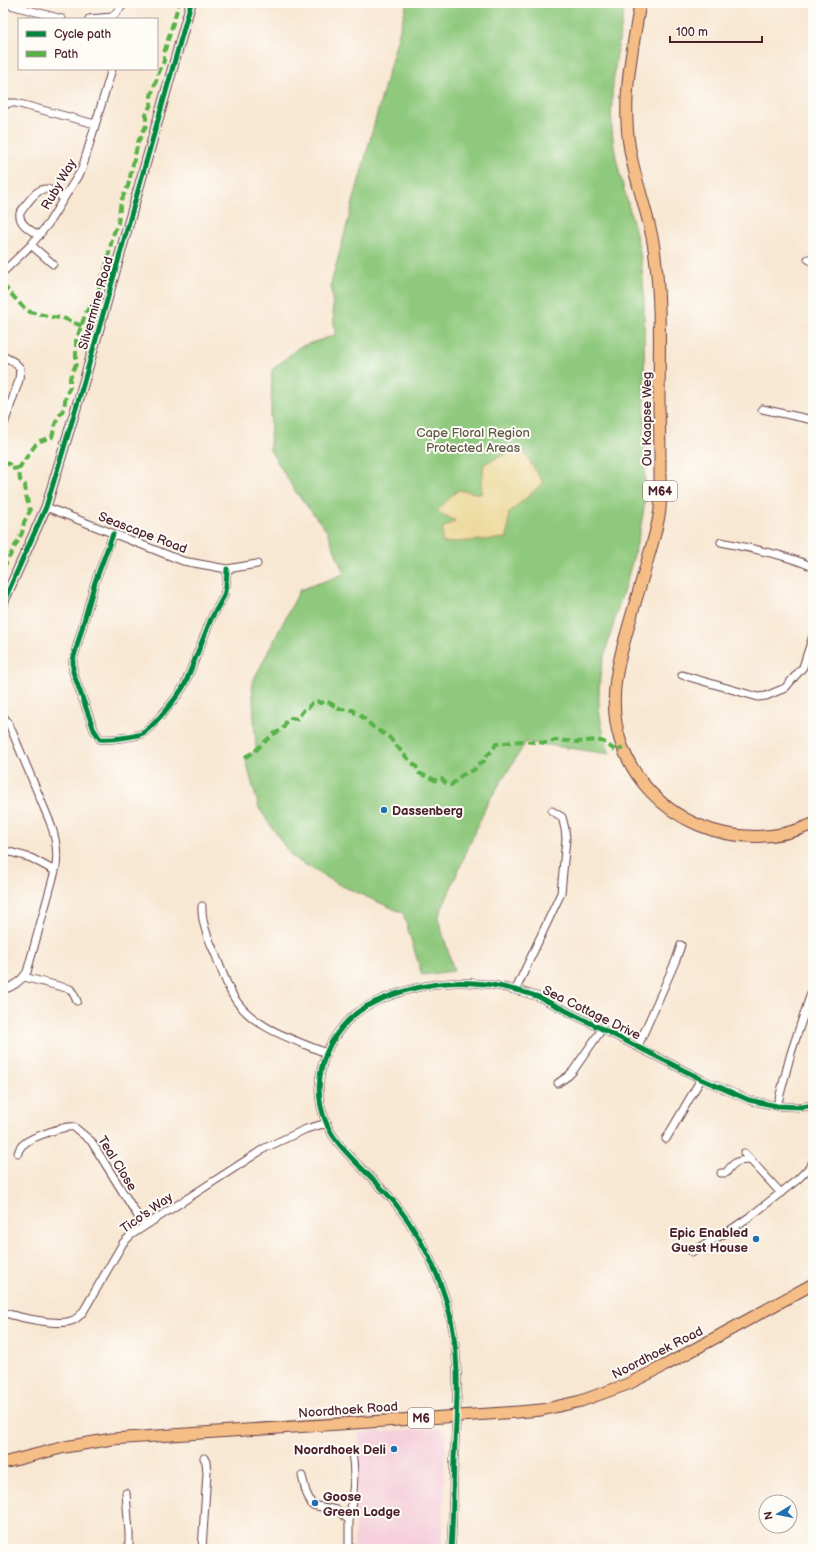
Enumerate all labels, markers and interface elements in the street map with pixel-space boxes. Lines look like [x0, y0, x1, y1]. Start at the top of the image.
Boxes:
legend [18, 18, 158, 70]
scale bar [670, 18, 762, 44]
text: 100 m [676, 25, 708, 40]
text: Cycle path [54, 27, 111, 42]
text: Path [54, 47, 79, 62]
street label: Ruby Way [38, 156, 80, 213]
street label: Silvermine Road [75, 255, 117, 352]
street label: Ou Kaapse Weg [639, 372, 655, 466]
park label: Cape Floral Region Protected Areas [416, 425, 530, 456]
road number: M64 [643, 481, 677, 501]
street label: Seascape Road [96, 509, 189, 557]
place label: Dassenberg [392, 803, 463, 819]
marker: Dassenberg [379, 805, 389, 815]
street label: Sea Cottage Drive [540, 982, 643, 1044]
street label: Teal Close [94, 1133, 140, 1194]
street label: Tico's Way [117, 1189, 176, 1237]
place label: Epic Enabled Guest House [669, 1225, 749, 1256]
marker: Epic Enabled Guest House [751, 1234, 761, 1244]
street label: Noordhoek Road [609, 1323, 706, 1383]
street label: Noordhoek Road [298, 1399, 399, 1421]
road number: M6 [408, 1408, 434, 1428]
place label: Noordhoek Deli [294, 1442, 386, 1458]
marker: Noordhoek Deli [389, 1444, 399, 1454]
place label: Goose Green Lodge [323, 1489, 401, 1520]
north arrow [758, 1494, 798, 1534]
marker: Goose Green Lodge [310, 1498, 320, 1508]
text: N [762, 1510, 776, 1521]

